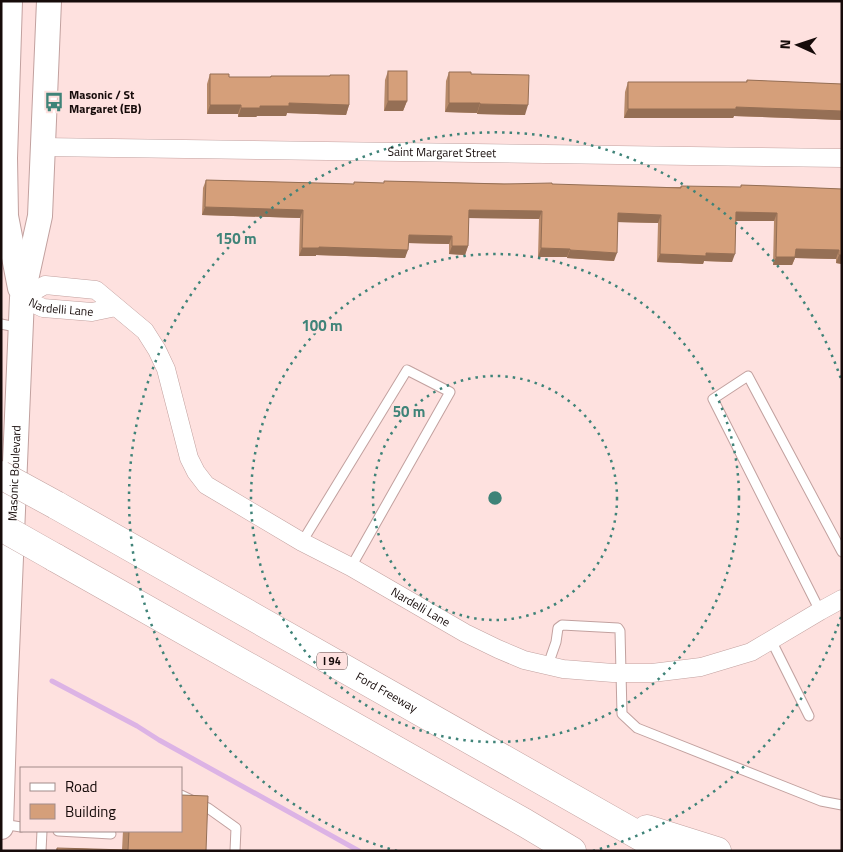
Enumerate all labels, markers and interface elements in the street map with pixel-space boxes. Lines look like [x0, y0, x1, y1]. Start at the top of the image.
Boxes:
north arrow [773, 20, 823, 70]
text: N [774, 39, 795, 50]
place label: Masonic / St Margaret (EB) [69, 85, 142, 118]
bus stop icon: Masonic / St Margaret (EB) [43, 91, 65, 113]
street label: Saint Margaret Street [387, 142, 497, 162]
text: 150 m [215, 227, 257, 250]
street label: Nardelli Lane [25, 292, 94, 321]
text: 100 m [301, 314, 343, 337]
text: 50 m [393, 400, 425, 423]
street label: Masonic Boulevard [3, 425, 26, 522]
centre of rings [486, 489, 504, 507]
street label: Nardelli Lane [388, 582, 454, 631]
road number: I 94 [317, 652, 347, 669]
street label: Ford Freeway [352, 667, 421, 717]
legend [20, 767, 182, 832]
text: Road [65, 775, 97, 798]
text: Building [65, 800, 116, 823]

